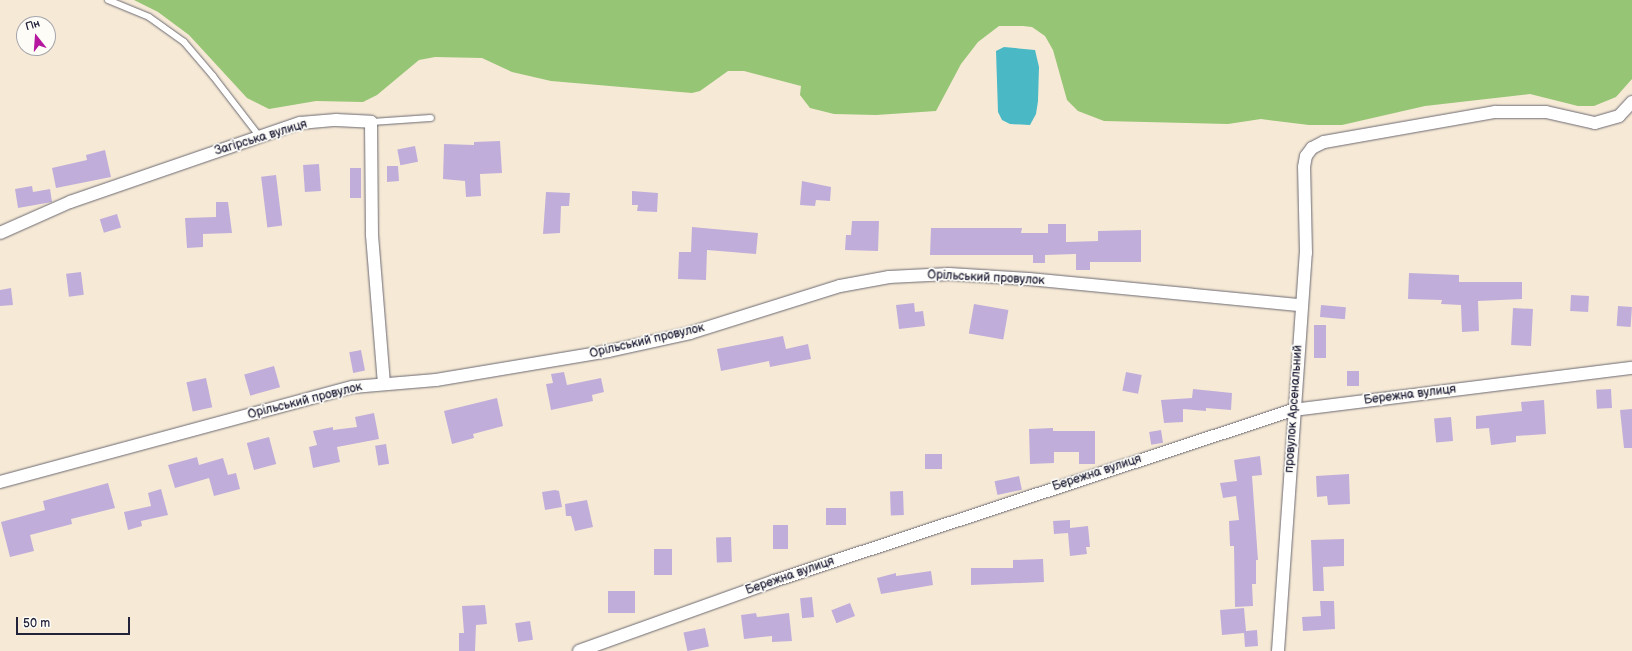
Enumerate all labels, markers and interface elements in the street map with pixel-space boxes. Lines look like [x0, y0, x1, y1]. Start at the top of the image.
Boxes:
north arrow [16, 16, 56, 56]
text: Пн [24, 17, 42, 33]
street label: Загірська вулиця [213, 117, 309, 159]
street label: Орільський провулок [927, 268, 1045, 288]
street label: Орільський провулок [588, 321, 706, 361]
street label: провулок Арсенальний [1282, 345, 1306, 473]
street label: Орільський провулок [246, 380, 364, 422]
street label: Бережна вулиця [1363, 382, 1457, 408]
street label: Бережна вулиця [1051, 452, 1143, 494]
street label: Бережна вулиця [744, 554, 836, 598]
scale bar [18, 609, 132, 635]
text: 50 m [23, 616, 50, 631]

